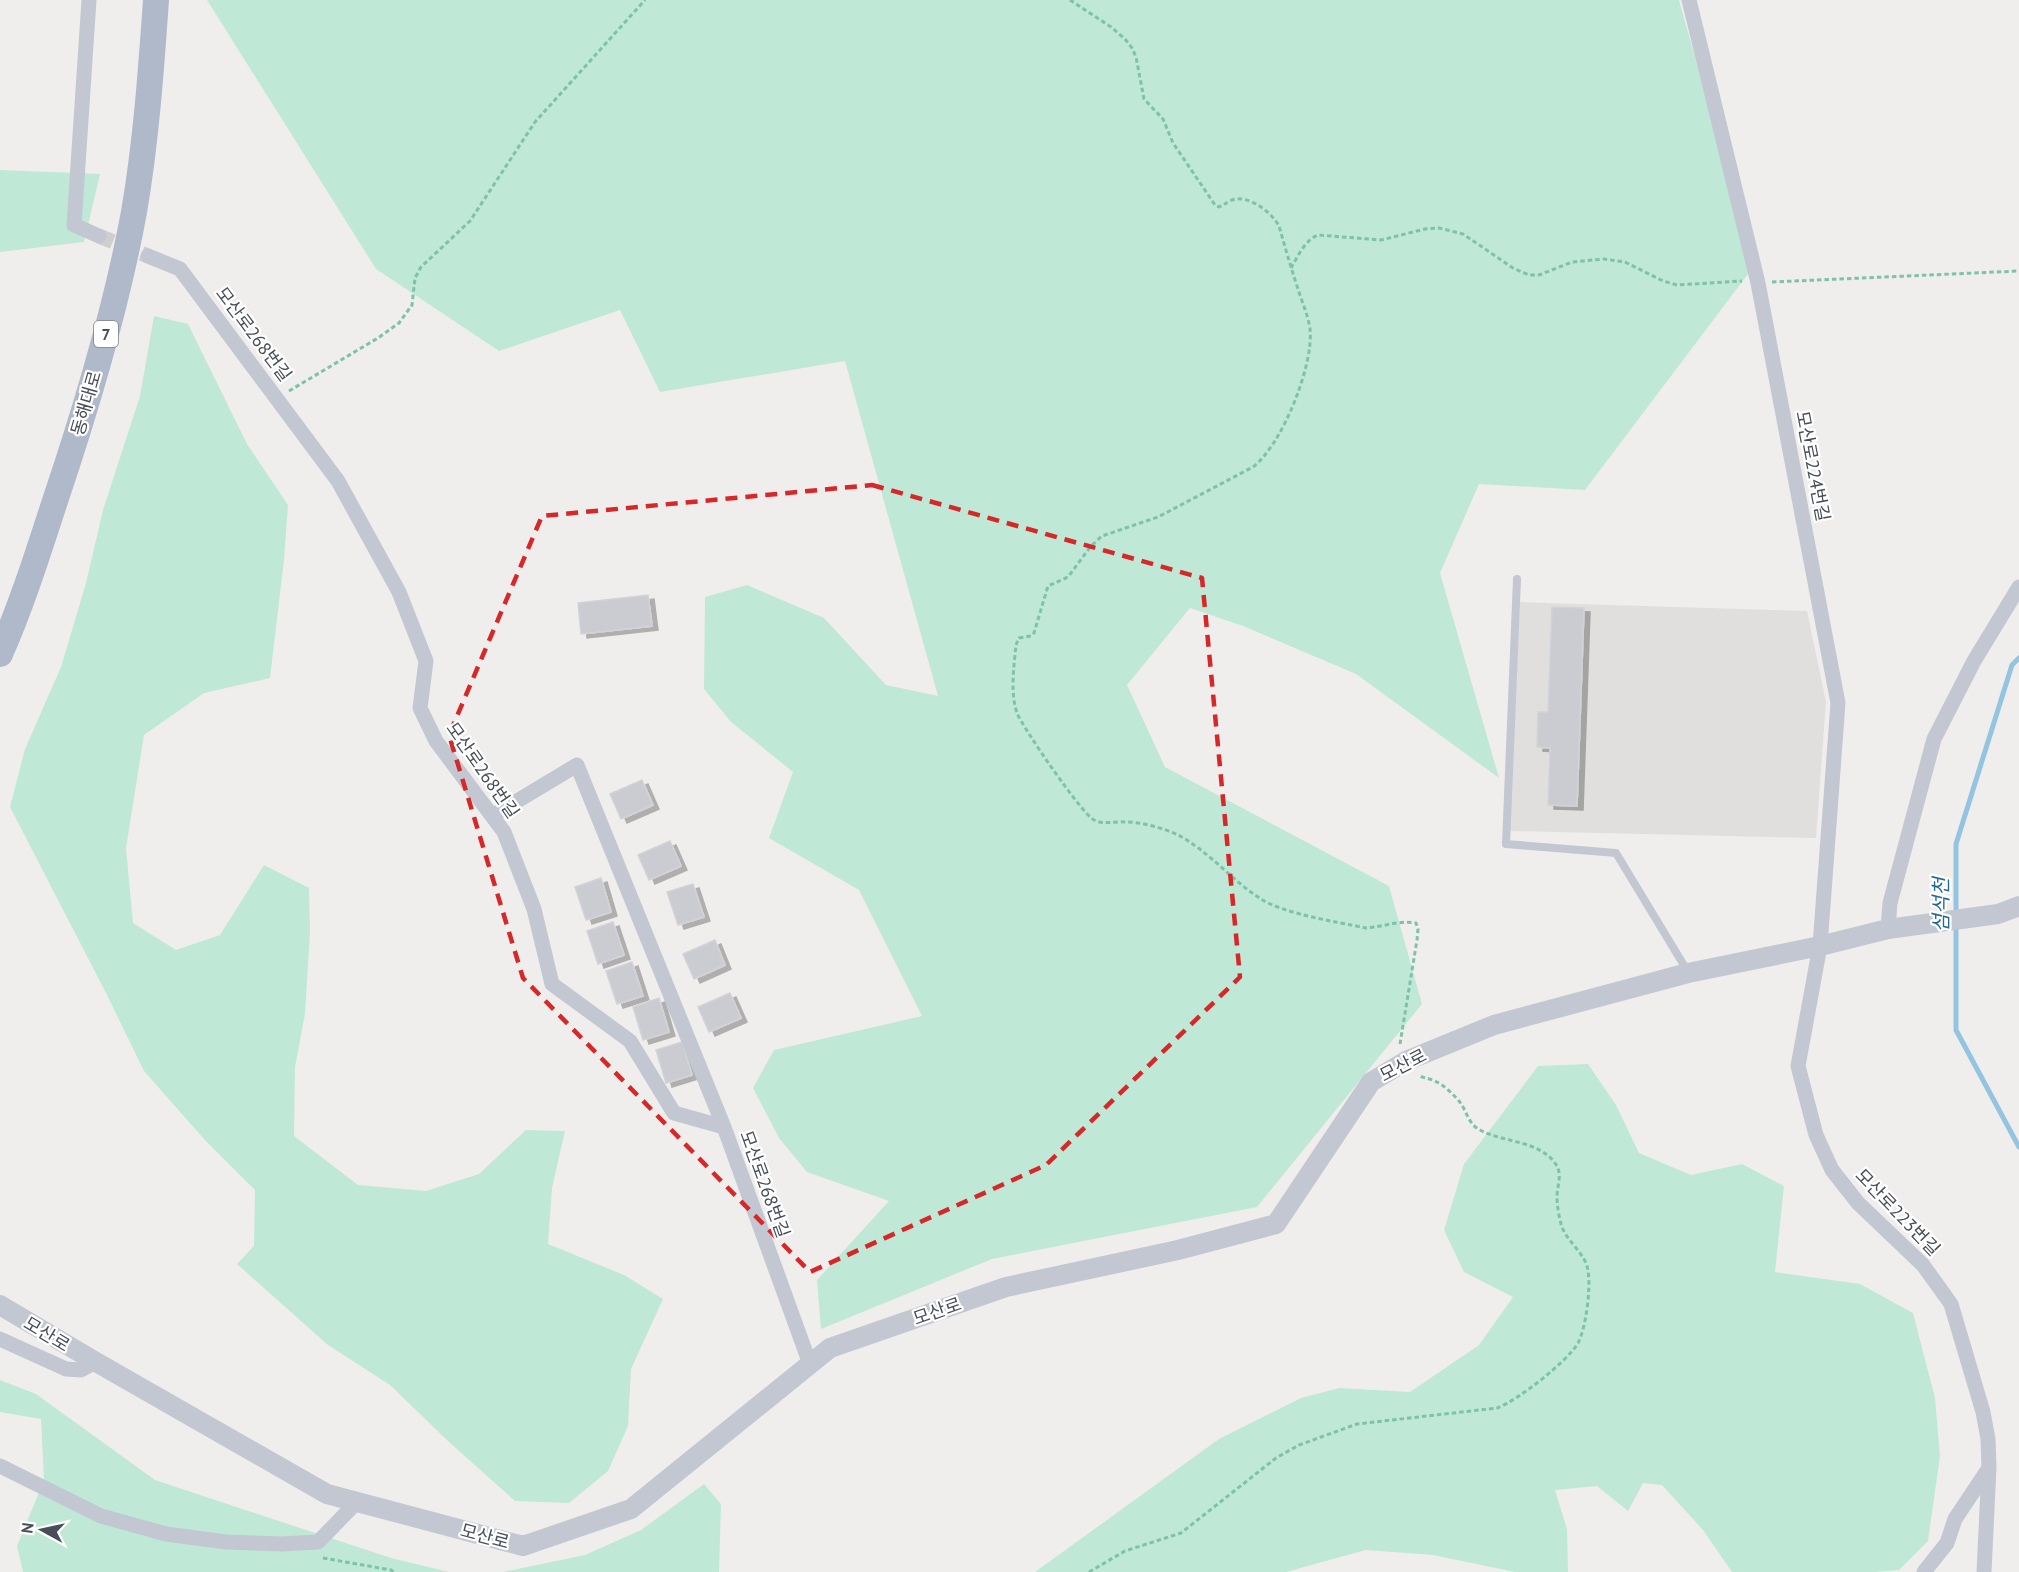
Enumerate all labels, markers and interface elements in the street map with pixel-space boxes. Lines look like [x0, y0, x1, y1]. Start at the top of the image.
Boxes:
street label: 모산로268번길 [211, 282, 297, 386]
road number: 7 [94, 321, 118, 347]
street label: 동해대로 [66, 368, 106, 438]
street label: 모산로224번길 [1791, 409, 1835, 523]
street label: 모산로268번길 [441, 717, 525, 823]
water label: 섬석천 [1928, 875, 1954, 933]
street label: 모산로 [1376, 1043, 1430, 1087]
street label: 모산로268번길 [735, 1127, 795, 1241]
street label: 모산로223번길 [1851, 1164, 1945, 1260]
street label: 모산로 [910, 1292, 964, 1330]
street label: 모산로 [20, 1311, 74, 1357]
north arrow [12, 1500, 72, 1560]
street label: 모산로 [458, 1518, 512, 1554]
text: N [17, 1521, 38, 1535]

